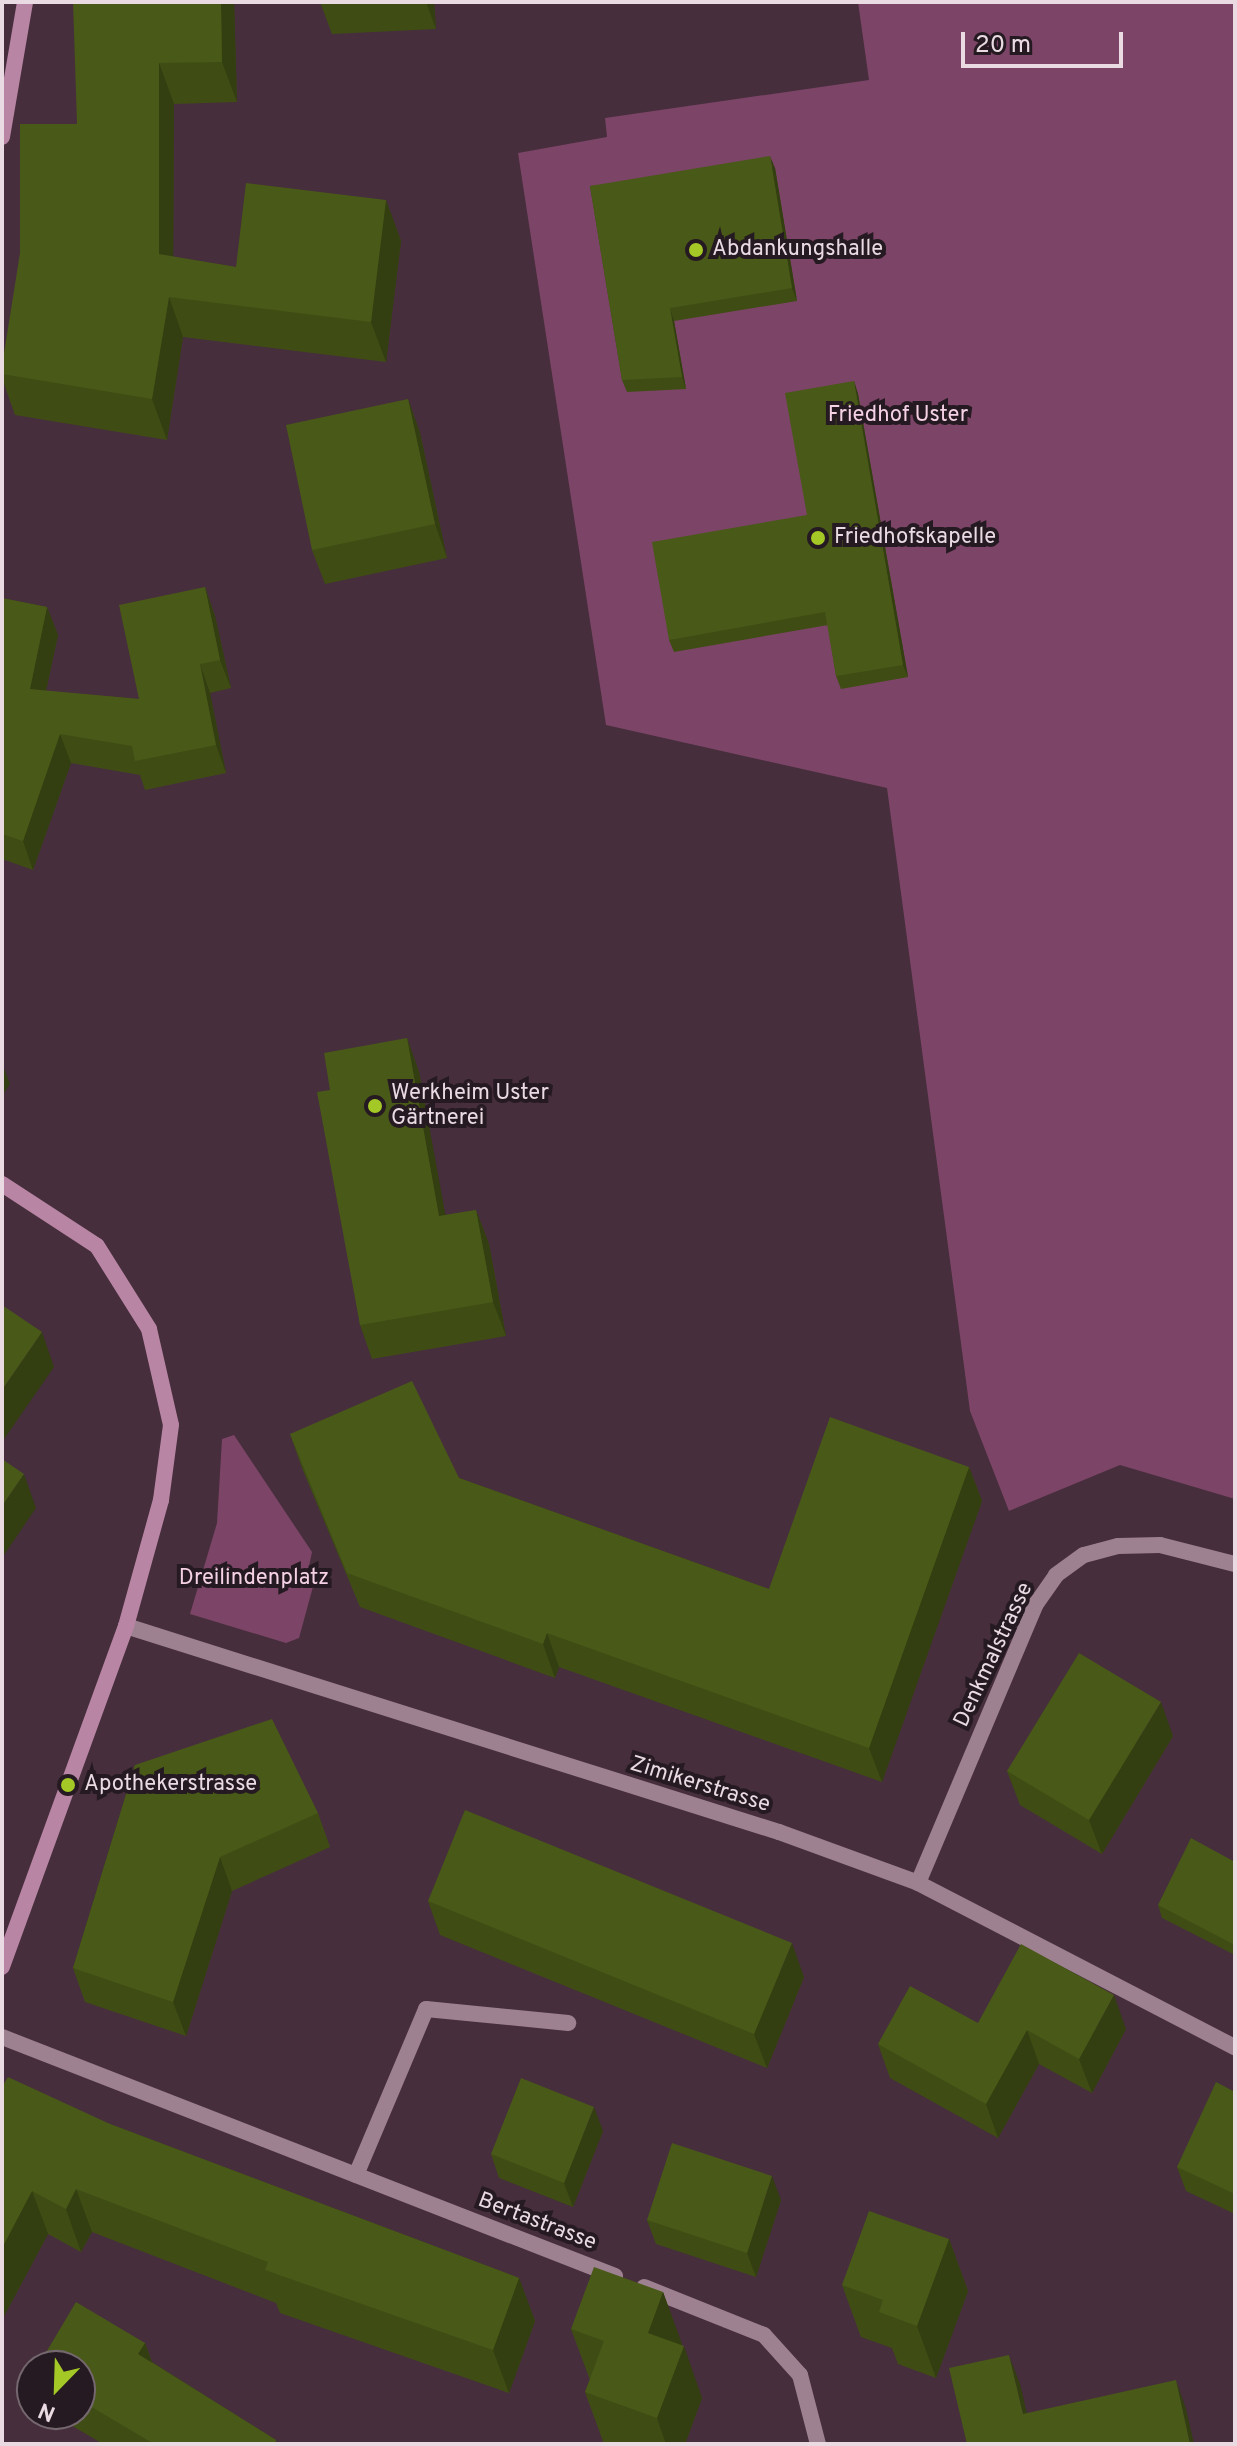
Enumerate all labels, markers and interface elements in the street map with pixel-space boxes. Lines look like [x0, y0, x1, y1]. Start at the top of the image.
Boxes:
scale bar [965, 16, 1127, 66]
text: 20 m [975, 31, 1031, 61]
place label: Abdankungshalle [712, 237, 883, 263]
marker: Abdankungshalle [687, 241, 705, 259]
park label: Friedhof Uster [828, 403, 968, 429]
place label: Friedhofskapelle [834, 525, 996, 551]
marker: Friedhofskapelle [809, 529, 827, 547]
place label: Werkheim Uster Gärtnerei [391, 1080, 549, 1132]
marker: Werkheim Uster Gärtnerei [366, 1097, 384, 1115]
park label: Dreilindenplatz [179, 1566, 329, 1592]
street label: Denkmalstrasse [949, 1578, 1039, 1732]
street label: Zimikerstrasse [627, 1751, 773, 1819]
place label: Apothekerstrasse [84, 1772, 257, 1798]
marker: Apothekerstrasse [59, 1776, 77, 1794]
street label: Bertastrasse [474, 2187, 600, 2257]
north arrow [16, 2350, 96, 2430]
text: N [35, 2395, 60, 2426]

